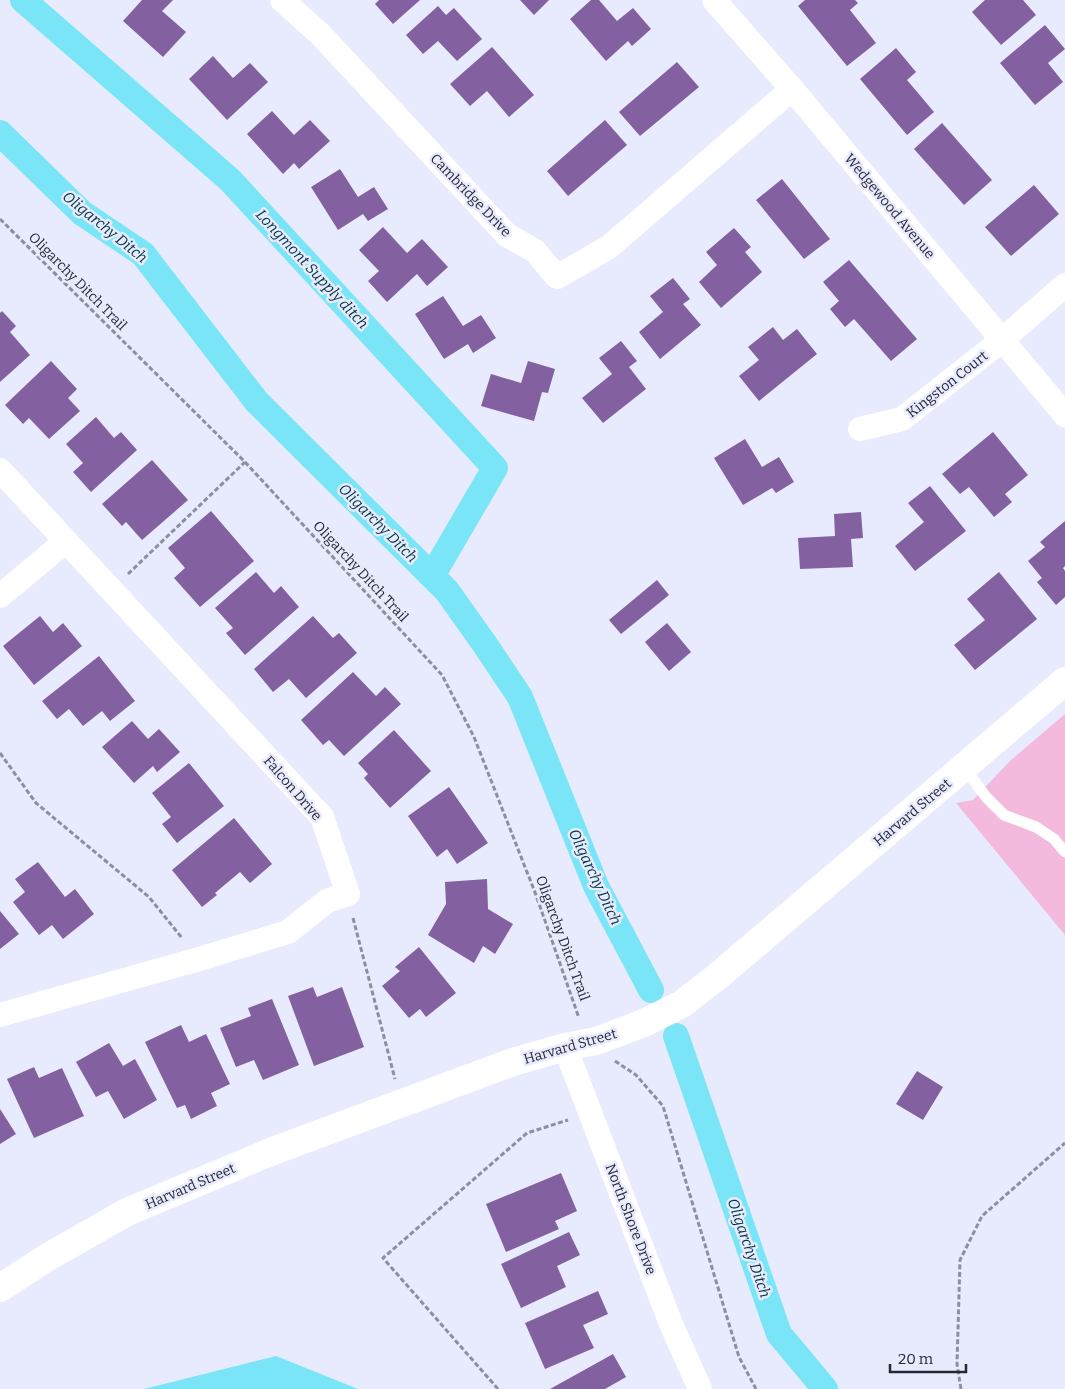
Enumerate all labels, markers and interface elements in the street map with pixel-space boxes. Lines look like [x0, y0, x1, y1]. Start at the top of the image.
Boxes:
street label: Cambridge Drive [427, 150, 515, 240]
street label: Wedgewood Avenue [841, 150, 938, 262]
water label: Oligarchy Ditch [59, 187, 151, 267]
water label: Longmont Supply ditch [252, 206, 372, 332]
street label: Oligarchy Ditch Trail [25, 229, 130, 334]
street label: Kingston Court [903, 347, 991, 421]
water label: Oligarchy Ditch [335, 480, 421, 566]
street label: Oligarchy Ditch Trail [309, 517, 412, 625]
street label: Falcon Drive [260, 752, 325, 824]
street label: Harvard Street [870, 775, 955, 850]
water label: Oligarchy Ditch [565, 826, 625, 928]
street label: Oligarchy Ditch Trail [532, 873, 593, 1003]
street label: Harvard Street [522, 1025, 619, 1068]
street label: Harvard Street [143, 1160, 238, 1213]
street label: North Shore Drive [602, 1161, 660, 1277]
water label: Oligarchy Ditch [724, 1196, 774, 1300]
scale bar [890, 1342, 966, 1374]
text: 20 m [898, 1350, 934, 1368]

